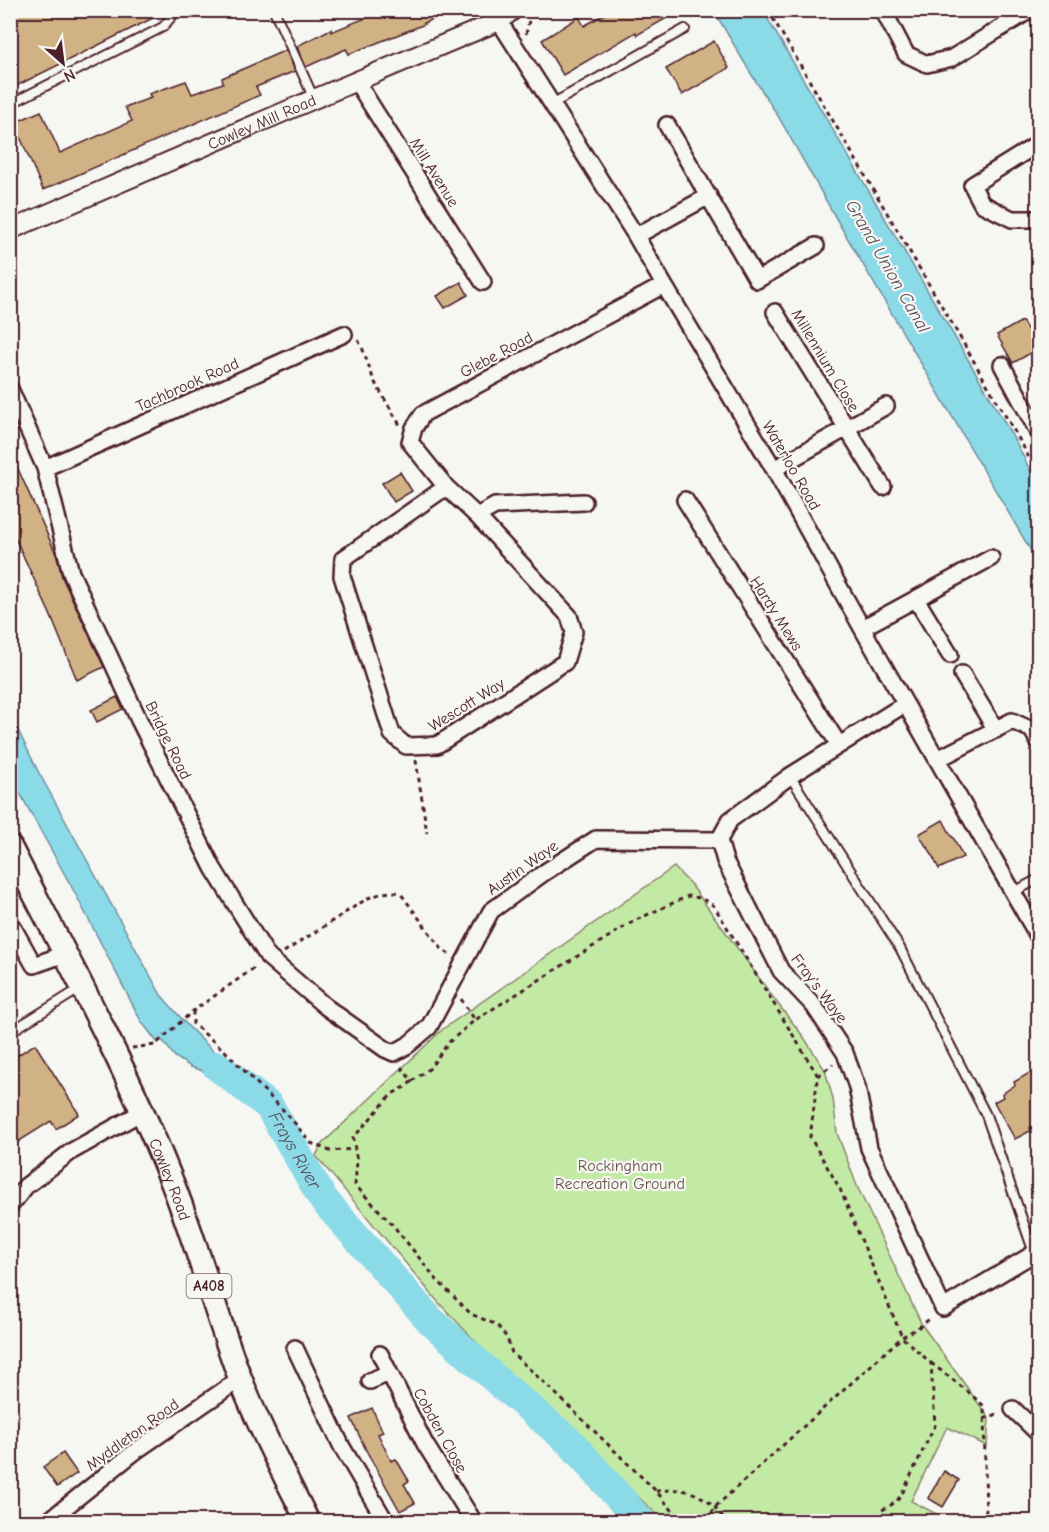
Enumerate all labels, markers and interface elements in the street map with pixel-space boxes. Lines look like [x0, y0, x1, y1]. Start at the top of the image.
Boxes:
north arrow [33, 33, 93, 93]
text: N [61, 65, 78, 86]
street label: Cowley Mill Road [205, 91, 319, 154]
street label: Mill Avenue [406, 135, 462, 210]
water label: Grand Union Canal [841, 196, 935, 337]
street label: Millennium Close [787, 306, 863, 415]
street label: Glebe Road [457, 328, 536, 381]
street label: Tachbrook Road [133, 354, 242, 416]
street label: Waterloo Road [758, 418, 824, 513]
street label: Hardy Mews [746, 573, 806, 654]
street label: Wescott Way [425, 674, 509, 735]
street label: Bridge Road [141, 698, 195, 782]
street label: Austin Waye [484, 837, 562, 899]
street label: Fray's Waye [787, 951, 851, 1027]
water label: Frays River [264, 1108, 326, 1194]
street label: Cowley Road [145, 1136, 194, 1223]
park label: Rockingham Recreation Ground [555, 1157, 685, 1193]
road number: A408 [186, 1274, 232, 1298]
street label: Cobden Close [410, 1385, 471, 1476]
street label: Myddleton Road [83, 1395, 182, 1474]

